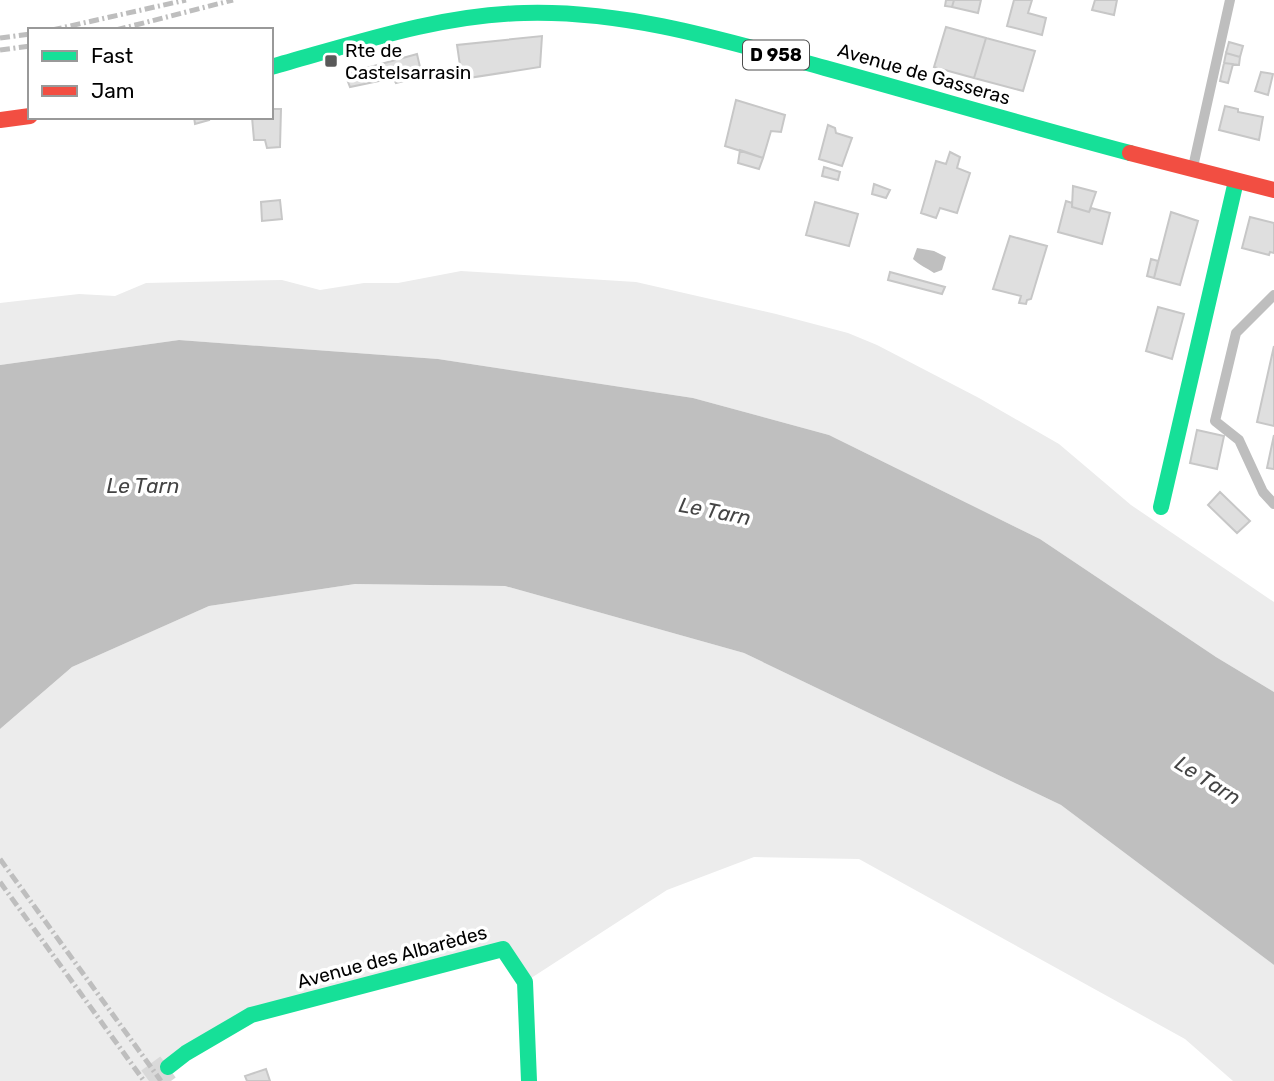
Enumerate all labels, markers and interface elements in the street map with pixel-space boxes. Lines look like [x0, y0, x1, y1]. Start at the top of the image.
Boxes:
legend [28, 28, 273, 119]
street label: Avenue de Gasseras [835, 38, 1013, 110]
place label: Rte de Castelsarrasin [345, 39, 471, 84]
road number: D 958 [743, 40, 809, 70]
text: Fast [91, 43, 133, 68]
marker: Rte de Castelsarrasin [323, 53, 339, 69]
text: Jam [91, 78, 135, 103]
water label: Le Tarn [107, 473, 179, 498]
water label: Le Tarn [677, 492, 753, 530]
water label: Le Tarn [1170, 750, 1246, 810]
street label: Avenue des Albarèdes [295, 921, 489, 993]

